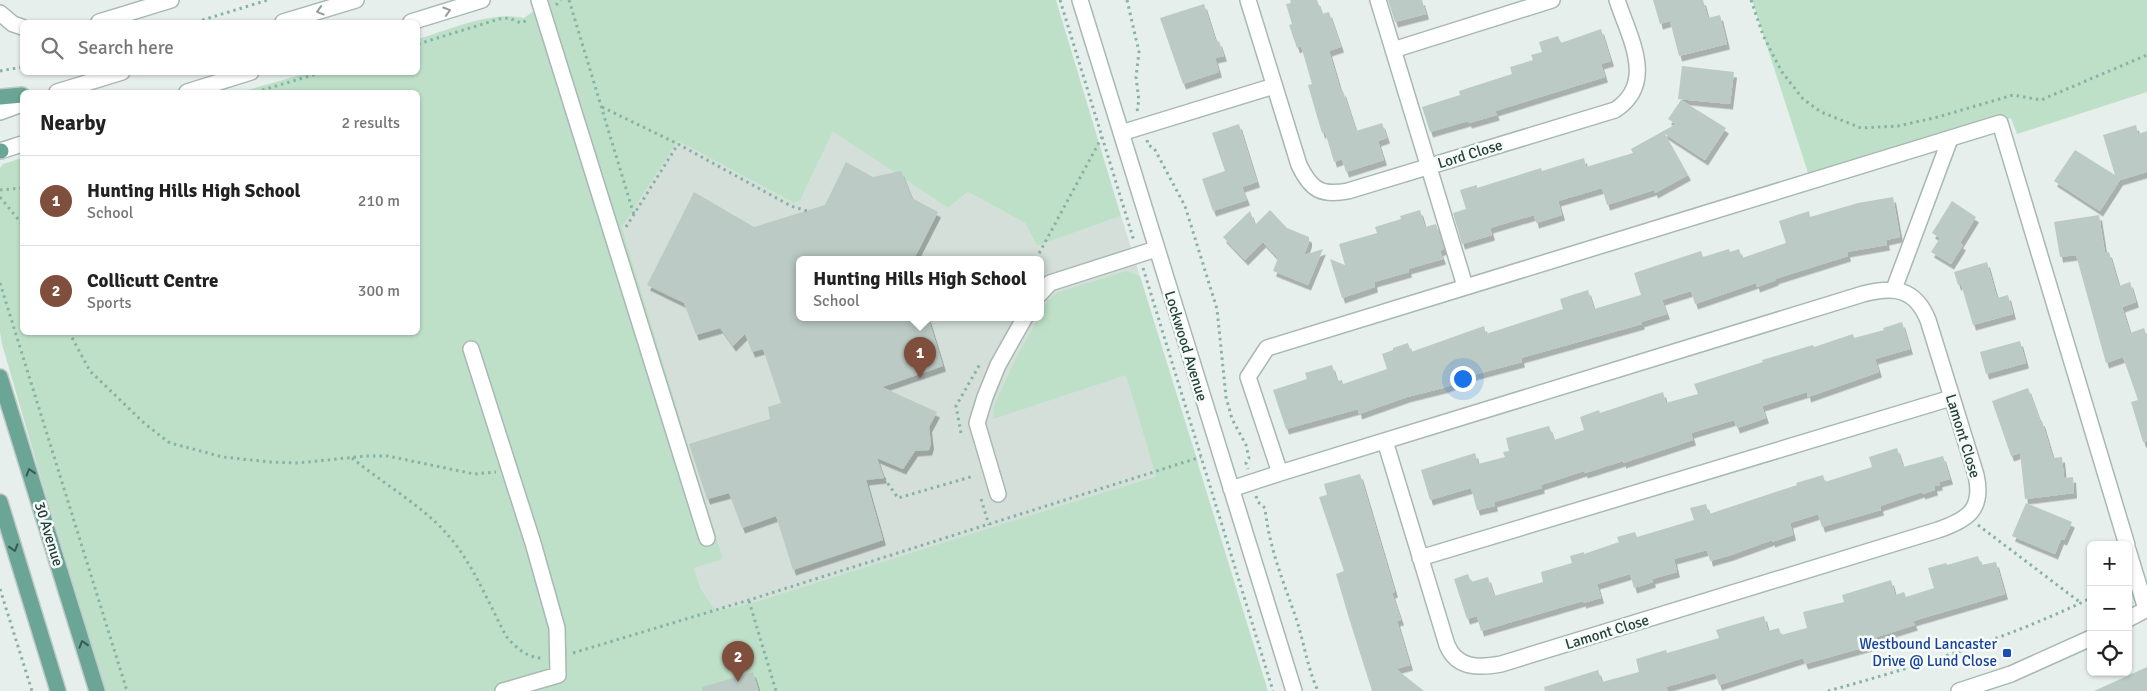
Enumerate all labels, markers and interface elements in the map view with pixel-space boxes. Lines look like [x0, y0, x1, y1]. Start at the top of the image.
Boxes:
one-way arrow [316, 6, 324, 16]
one-way arrow [442, 7, 450, 17]
search box [20, 20, 420, 75]
icon: search [38, 34, 66, 62]
text: Search here [78, 36, 174, 60]
text: Nearby [40, 110, 106, 136]
text: 2 results [341, 113, 400, 133]
street label: Lord Close [1435, 136, 1505, 172]
text: Hunting Hills High School [87, 179, 301, 203]
text: 1 [52, 191, 60, 211]
text: 210 m [358, 191, 400, 211]
text: School [87, 203, 133, 223]
popup [796, 256, 1044, 321]
text: Hunting Hills High School [813, 267, 1027, 291]
text: Collicutt Centre [87, 269, 218, 293]
text: 2 [52, 281, 60, 301]
text: 300 m [358, 281, 400, 301]
street label: Lockwood Avenue [1161, 289, 1211, 403]
text: School [813, 291, 860, 311]
text: Sports [87, 293, 132, 313]
pin: 1 [904, 337, 936, 378]
your location [1450, 366, 1476, 392]
street label: Lamont Close [1942, 392, 1984, 480]
one-way arrow [25, 469, 35, 477]
street label: 30 Avenue [31, 500, 67, 568]
map controls [2087, 541, 2132, 676]
button: + [2087, 541, 2132, 586]
one-way arrow [9, 544, 19, 552]
button: − [2087, 586, 2132, 631]
street label: Lamont Close [1563, 611, 1651, 653]
button: locate [2087, 631, 2132, 676]
place label: Westbound Lancaster Drive @ Lund Close [1859, 635, 1997, 670]
one-way arrow [78, 641, 88, 649]
pin: 2 [722, 641, 754, 682]
marker: Westbound Lancaster Drive @ Lund Close [2001, 647, 2013, 659]

